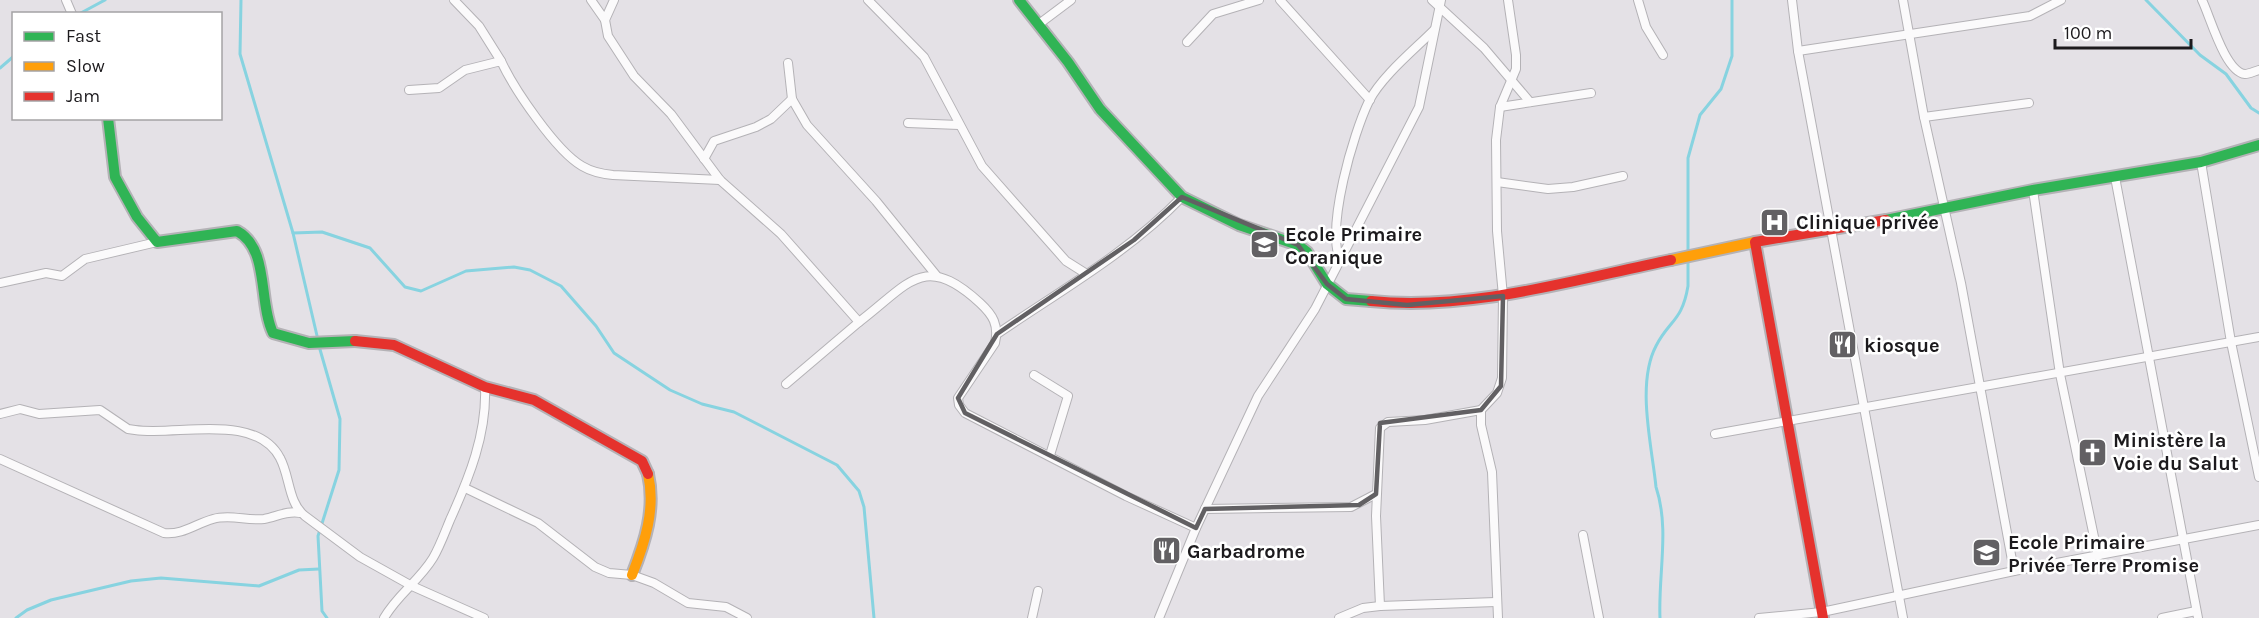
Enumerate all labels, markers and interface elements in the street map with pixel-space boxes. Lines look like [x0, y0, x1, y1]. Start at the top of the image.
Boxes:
legend [12, 12, 222, 120]
scale bar [2055, 12, 2192, 50]
text: 100 m [2064, 22, 2112, 44]
text: Fast [66, 25, 101, 47]
text: Slow [66, 55, 105, 77]
text: Jam [66, 85, 100, 107]
hospital icon: Clinique privée [1759, 206, 1791, 238]
place label: Clinique privée [1796, 211, 1939, 234]
place label: Ecole Primaire Coranique [1285, 223, 1422, 269]
school or university icon: Ecole Primaire Coranique [1248, 229, 1280, 261]
restaurant icon: kiosque [1827, 329, 1859, 361]
place label: kiosque [1864, 334, 1940, 357]
place label: Ministère la Voie du Salut [2113, 429, 2239, 475]
church icon: Ministère la Voie du Salut [2076, 436, 2108, 468]
place label: Ecole Primaire Privée Terre Promise [2008, 531, 2199, 577]
restaurant icon: Garbadrome [1150, 535, 1182, 567]
school or university icon: Ecole Primaire Privée Terre Promise [1971, 537, 2003, 569]
place label: Garbadrome [1187, 540, 1305, 563]

